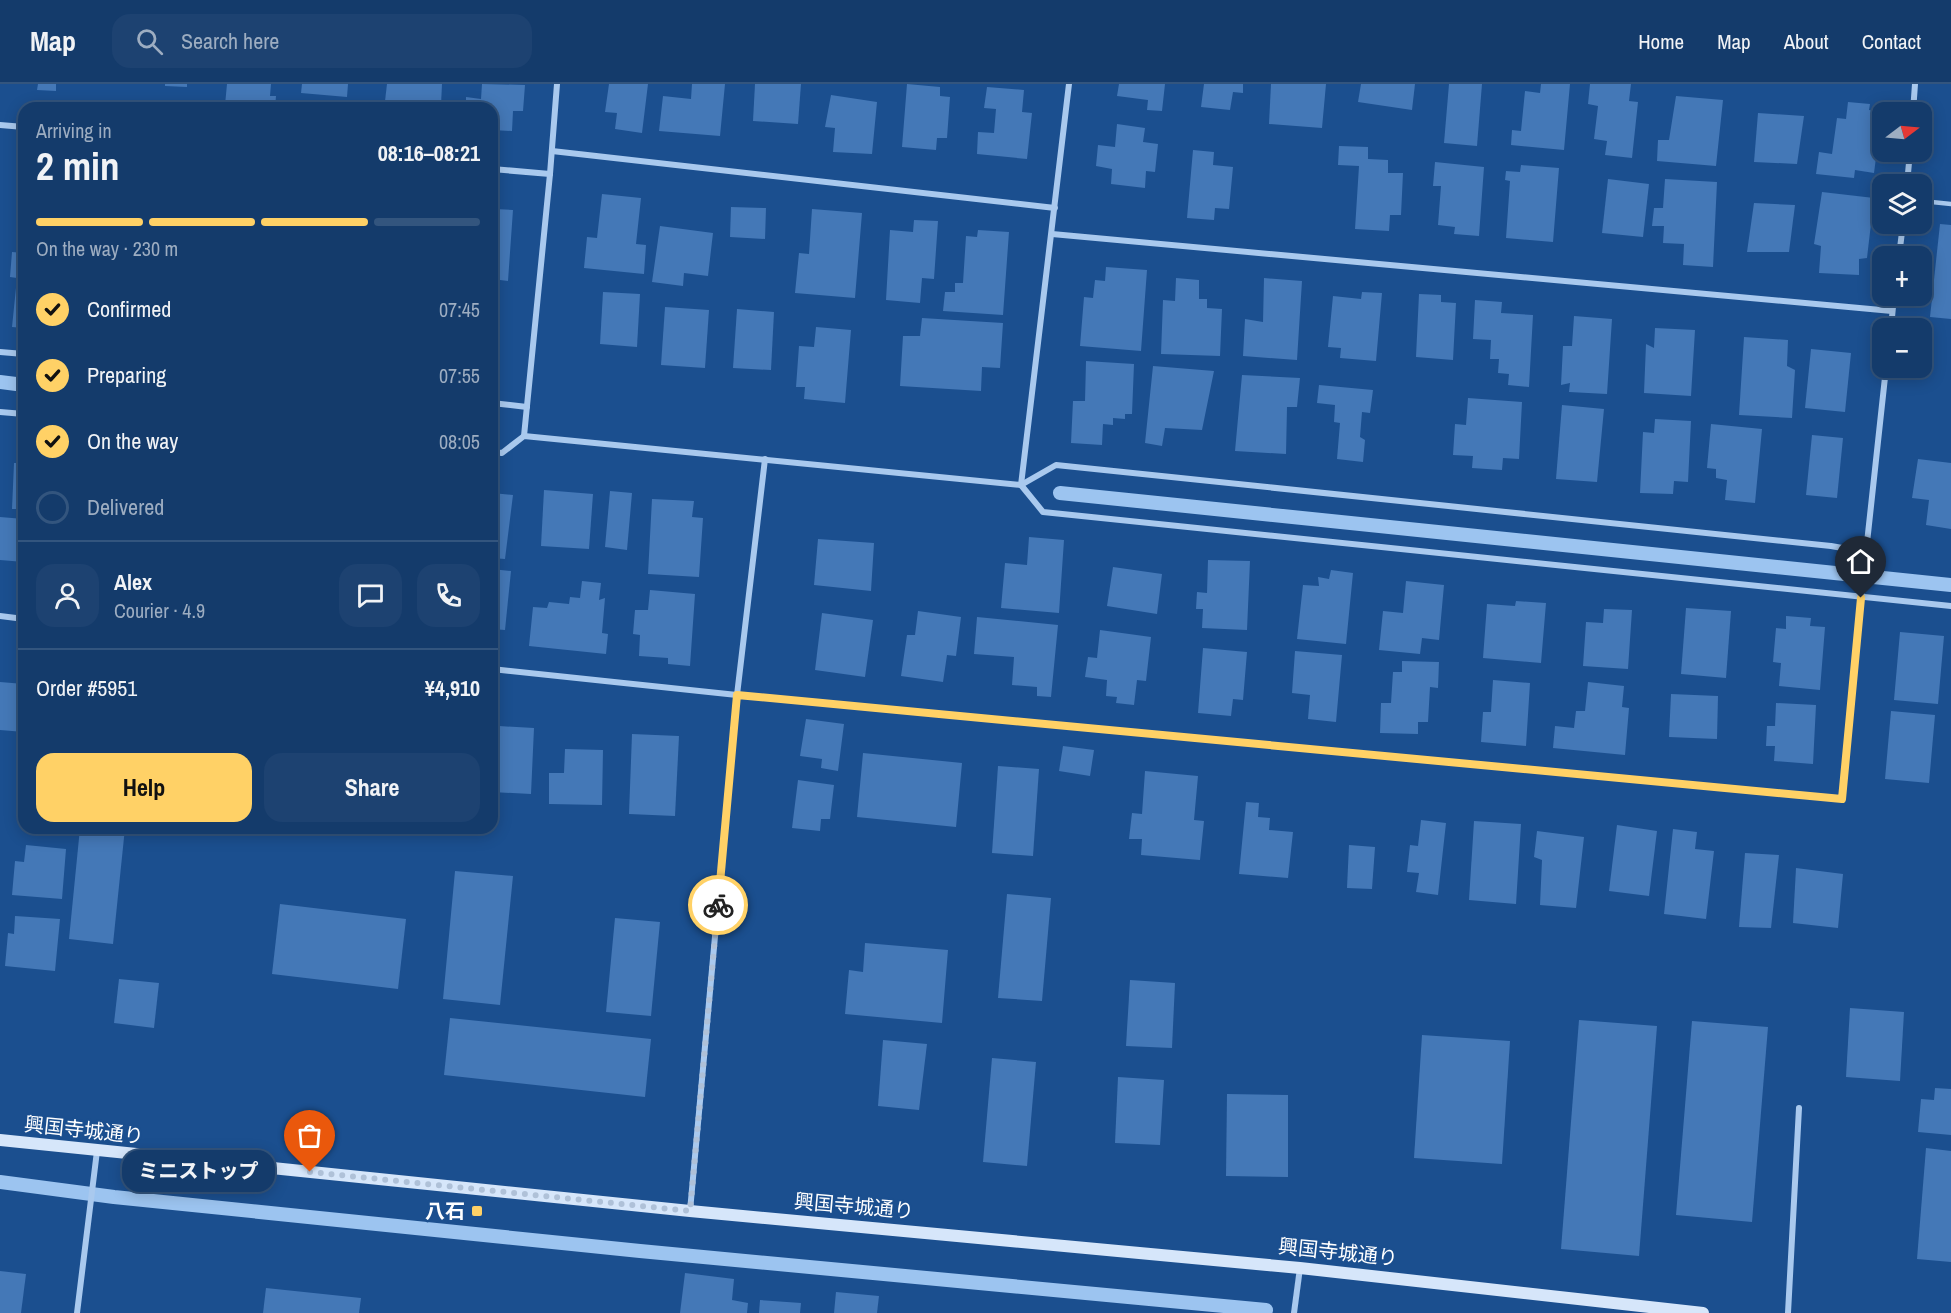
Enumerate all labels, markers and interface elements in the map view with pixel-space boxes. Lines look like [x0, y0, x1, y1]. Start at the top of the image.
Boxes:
search box [112, 14, 532, 68]
text: Map [30, 22, 76, 60]
icon: search [133, 25, 166, 58]
text: Search here [181, 26, 279, 56]
text: Home [1638, 27, 1684, 56]
text: Map [1717, 27, 1751, 56]
text: About [1784, 27, 1829, 56]
text: Contact [1862, 27, 1921, 56]
north arrow [1872, 102, 1932, 162]
map controls [1872, 102, 1932, 378]
text: Arriving in [36, 117, 112, 144]
text: 08:16–08:21 [378, 138, 480, 168]
text: 2 min [36, 140, 120, 192]
button: layers [1872, 174, 1932, 234]
text: On the way · 230 m [36, 235, 178, 262]
button: + [1872, 246, 1932, 306]
icon: check [36, 293, 69, 326]
text: Confirmed [87, 294, 171, 324]
text: 07:45 [439, 296, 480, 323]
button: − [1872, 318, 1932, 378]
icon: check [36, 359, 69, 392]
text: Preparing [87, 360, 166, 390]
text: 07:55 [439, 362, 480, 389]
icon: check [36, 425, 69, 458]
text: On the way [87, 426, 178, 456]
text: 08:05 [439, 428, 480, 455]
text: Delivered [87, 492, 164, 522]
pin [1835, 536, 1886, 598]
icon: home [1844, 545, 1877, 578]
button: person [36, 564, 99, 627]
button: chat [339, 564, 402, 627]
button: phone [417, 564, 480, 627]
text: Alex [114, 567, 152, 597]
text: Courier · 4.9 [114, 597, 205, 624]
text: Order #5951 [36, 673, 137, 703]
text: ¥4,910 [425, 673, 480, 703]
button: Help [36, 753, 252, 822]
button: Share [264, 753, 480, 822]
courier [688, 875, 748, 935]
icon: bike [702, 889, 735, 922]
street label: 興国寺城通り [23, 1110, 145, 1149]
pin [284, 1110, 335, 1172]
icon: bag [293, 1119, 326, 1152]
callout: ミニストップ [121, 1151, 274, 1193]
text: ミニストップ [139, 1157, 259, 1184]
street label: 興国寺城通り [793, 1187, 915, 1224]
place label: 八石 [425, 1197, 465, 1224]
marker: 八石 [470, 1204, 484, 1218]
street label: 興国寺城通り [1277, 1232, 1399, 1271]

